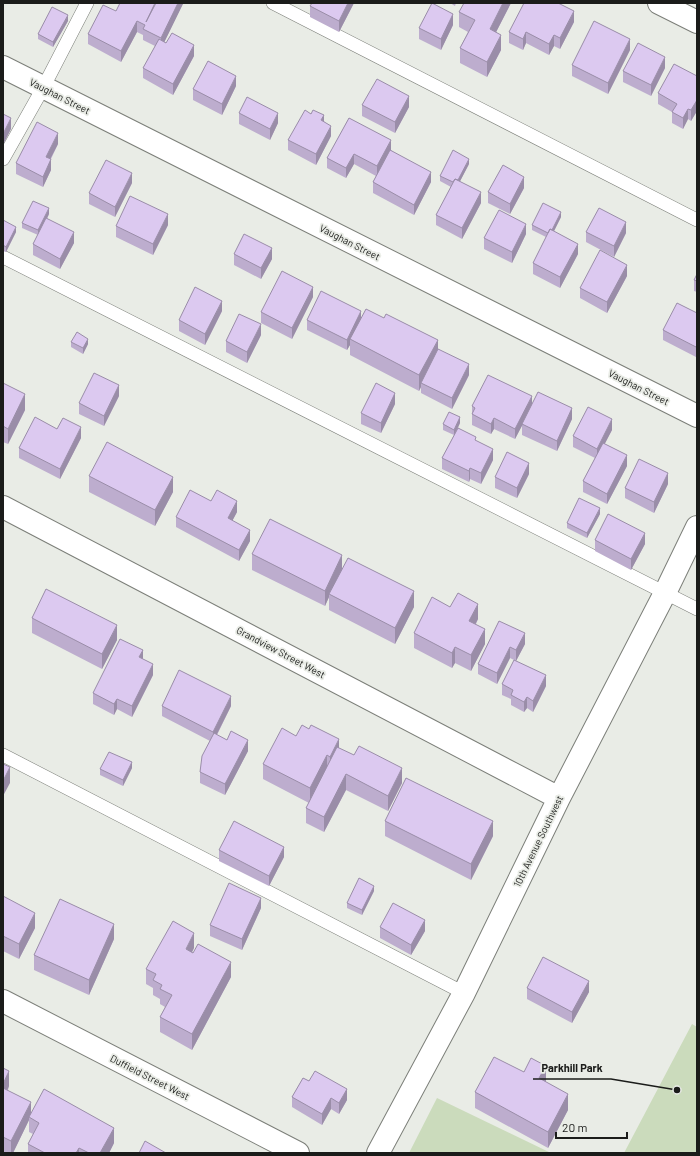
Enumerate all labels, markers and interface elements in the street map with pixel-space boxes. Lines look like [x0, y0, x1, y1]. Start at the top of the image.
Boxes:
street label: Vaughan Street [28, 76, 93, 117]
street label: Vaughan Street [318, 222, 383, 263]
street label: Vaughan Street [607, 367, 672, 408]
street label: Grandview Street West [235, 624, 328, 681]
street label: 10th Avenue Southwest [511, 793, 566, 889]
street label: Duffield Street West [108, 1052, 192, 1102]
callout: Parkhill Park [533, 1056, 611, 1079]
text: Parkhill Park [541, 1061, 603, 1074]
scale bar [556, 1114, 627, 1140]
text: 20 m [562, 1120, 588, 1134]

